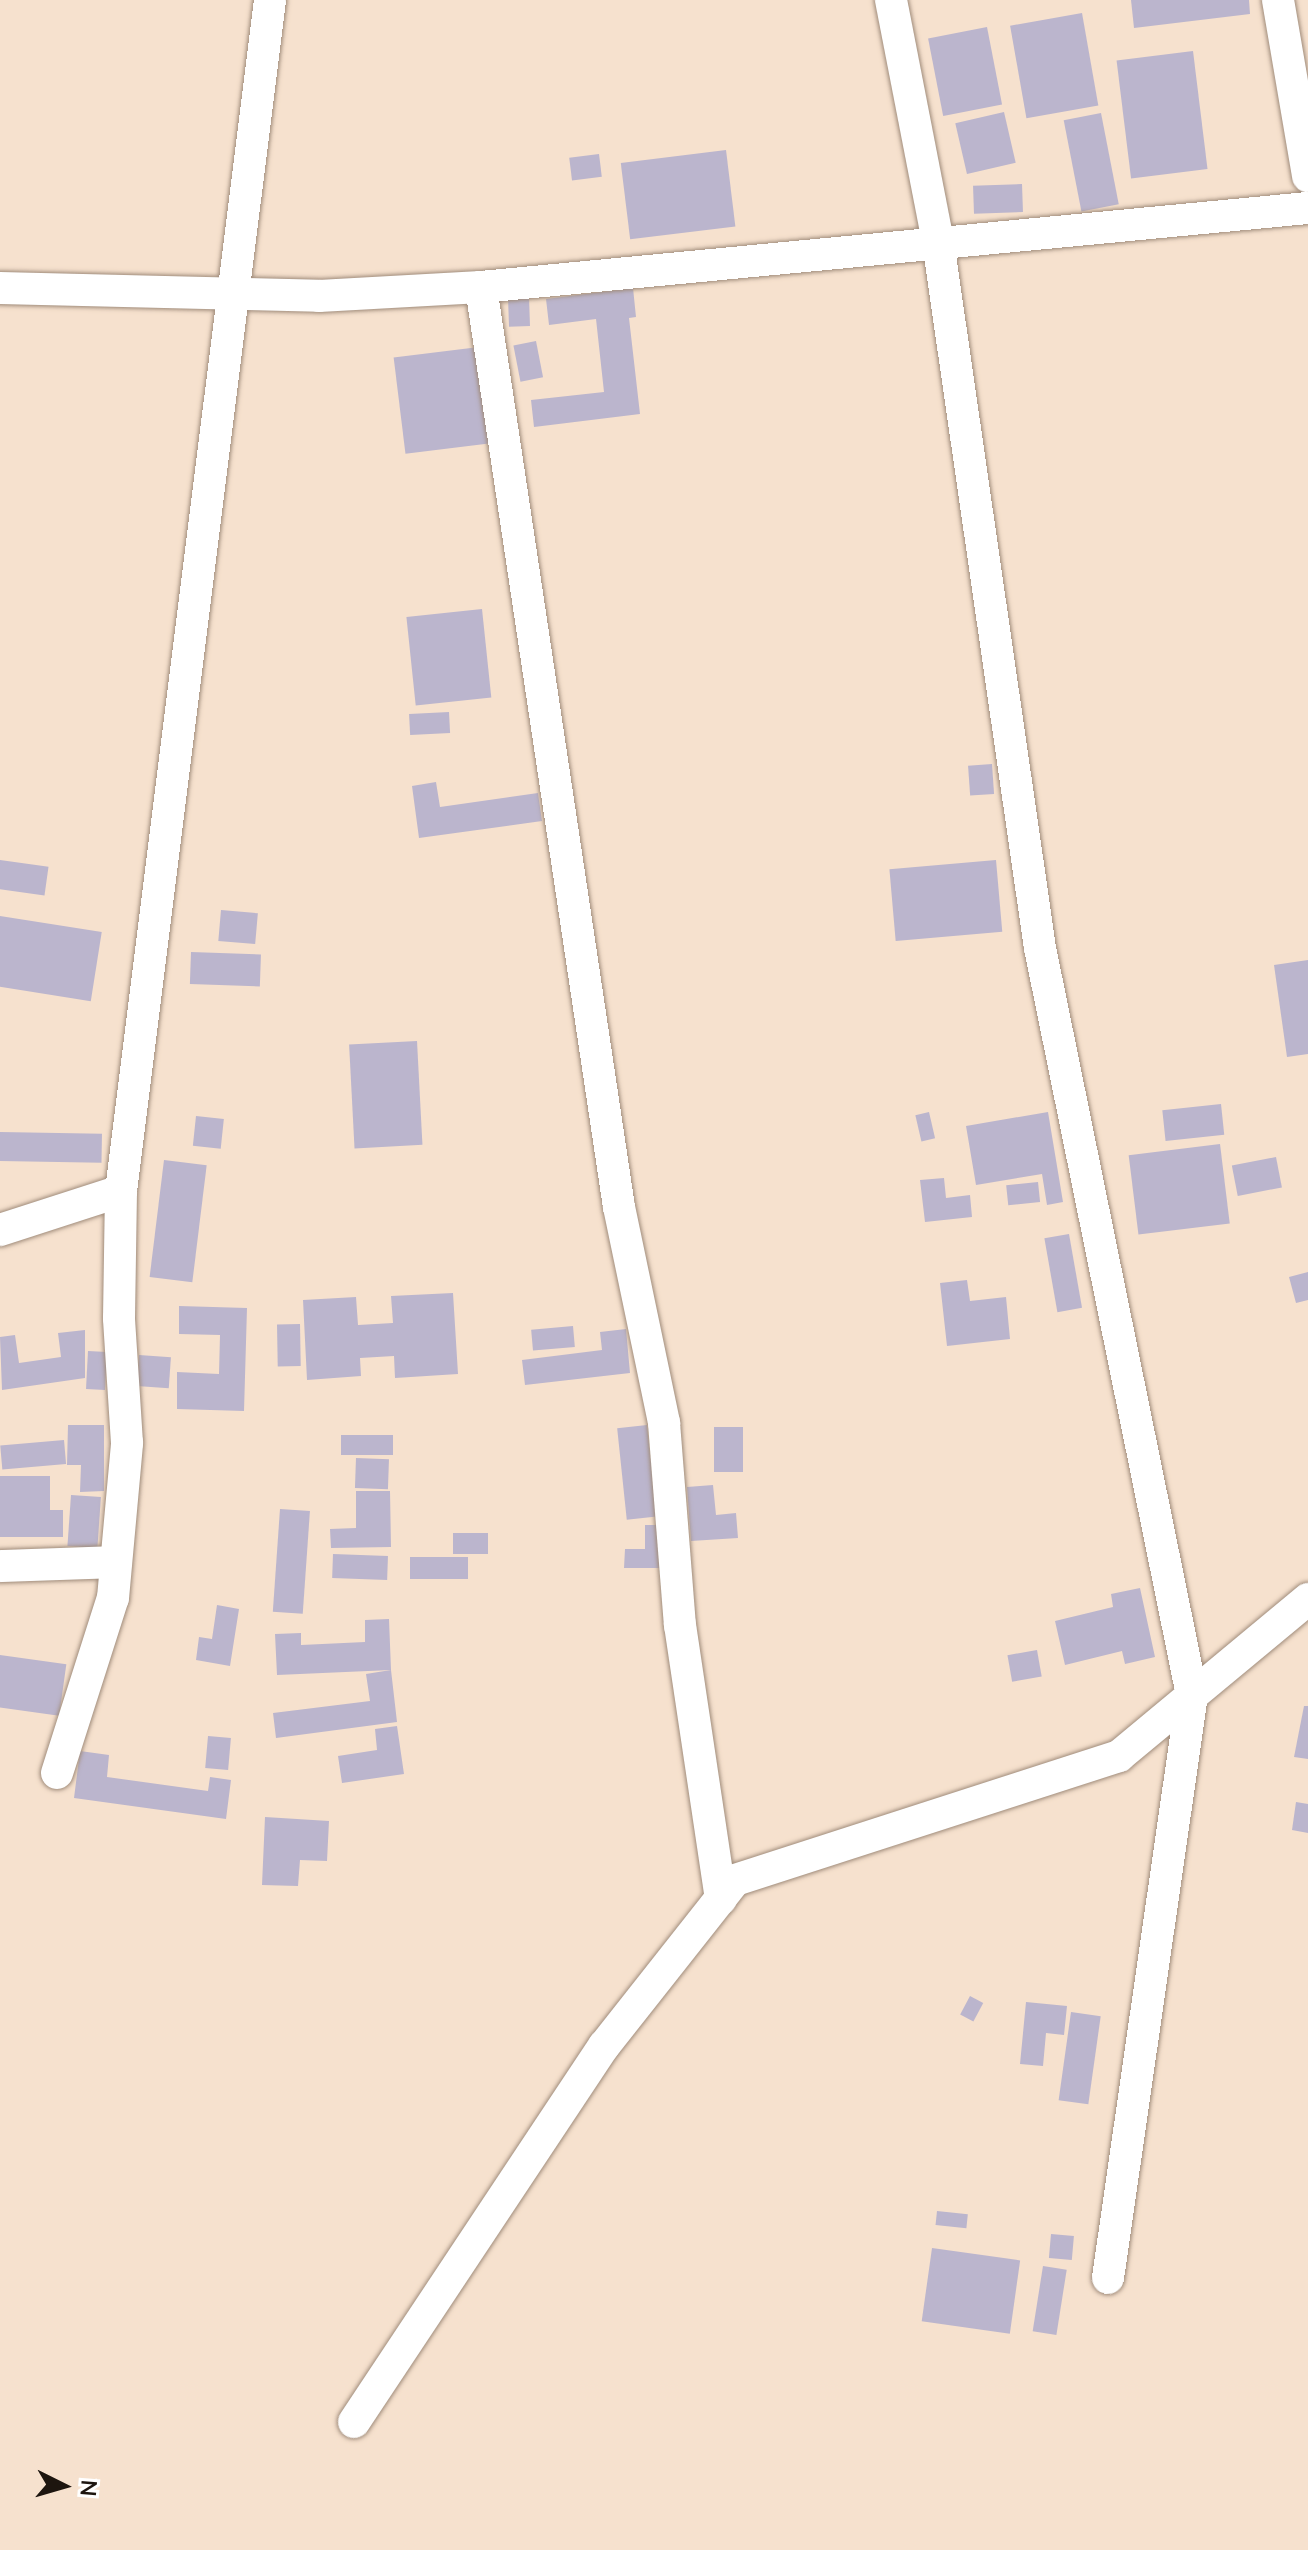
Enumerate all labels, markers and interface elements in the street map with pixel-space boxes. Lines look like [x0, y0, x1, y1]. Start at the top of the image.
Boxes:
north arrow [24, 2446, 104, 2526]
text: N [72, 2479, 104, 2498]

